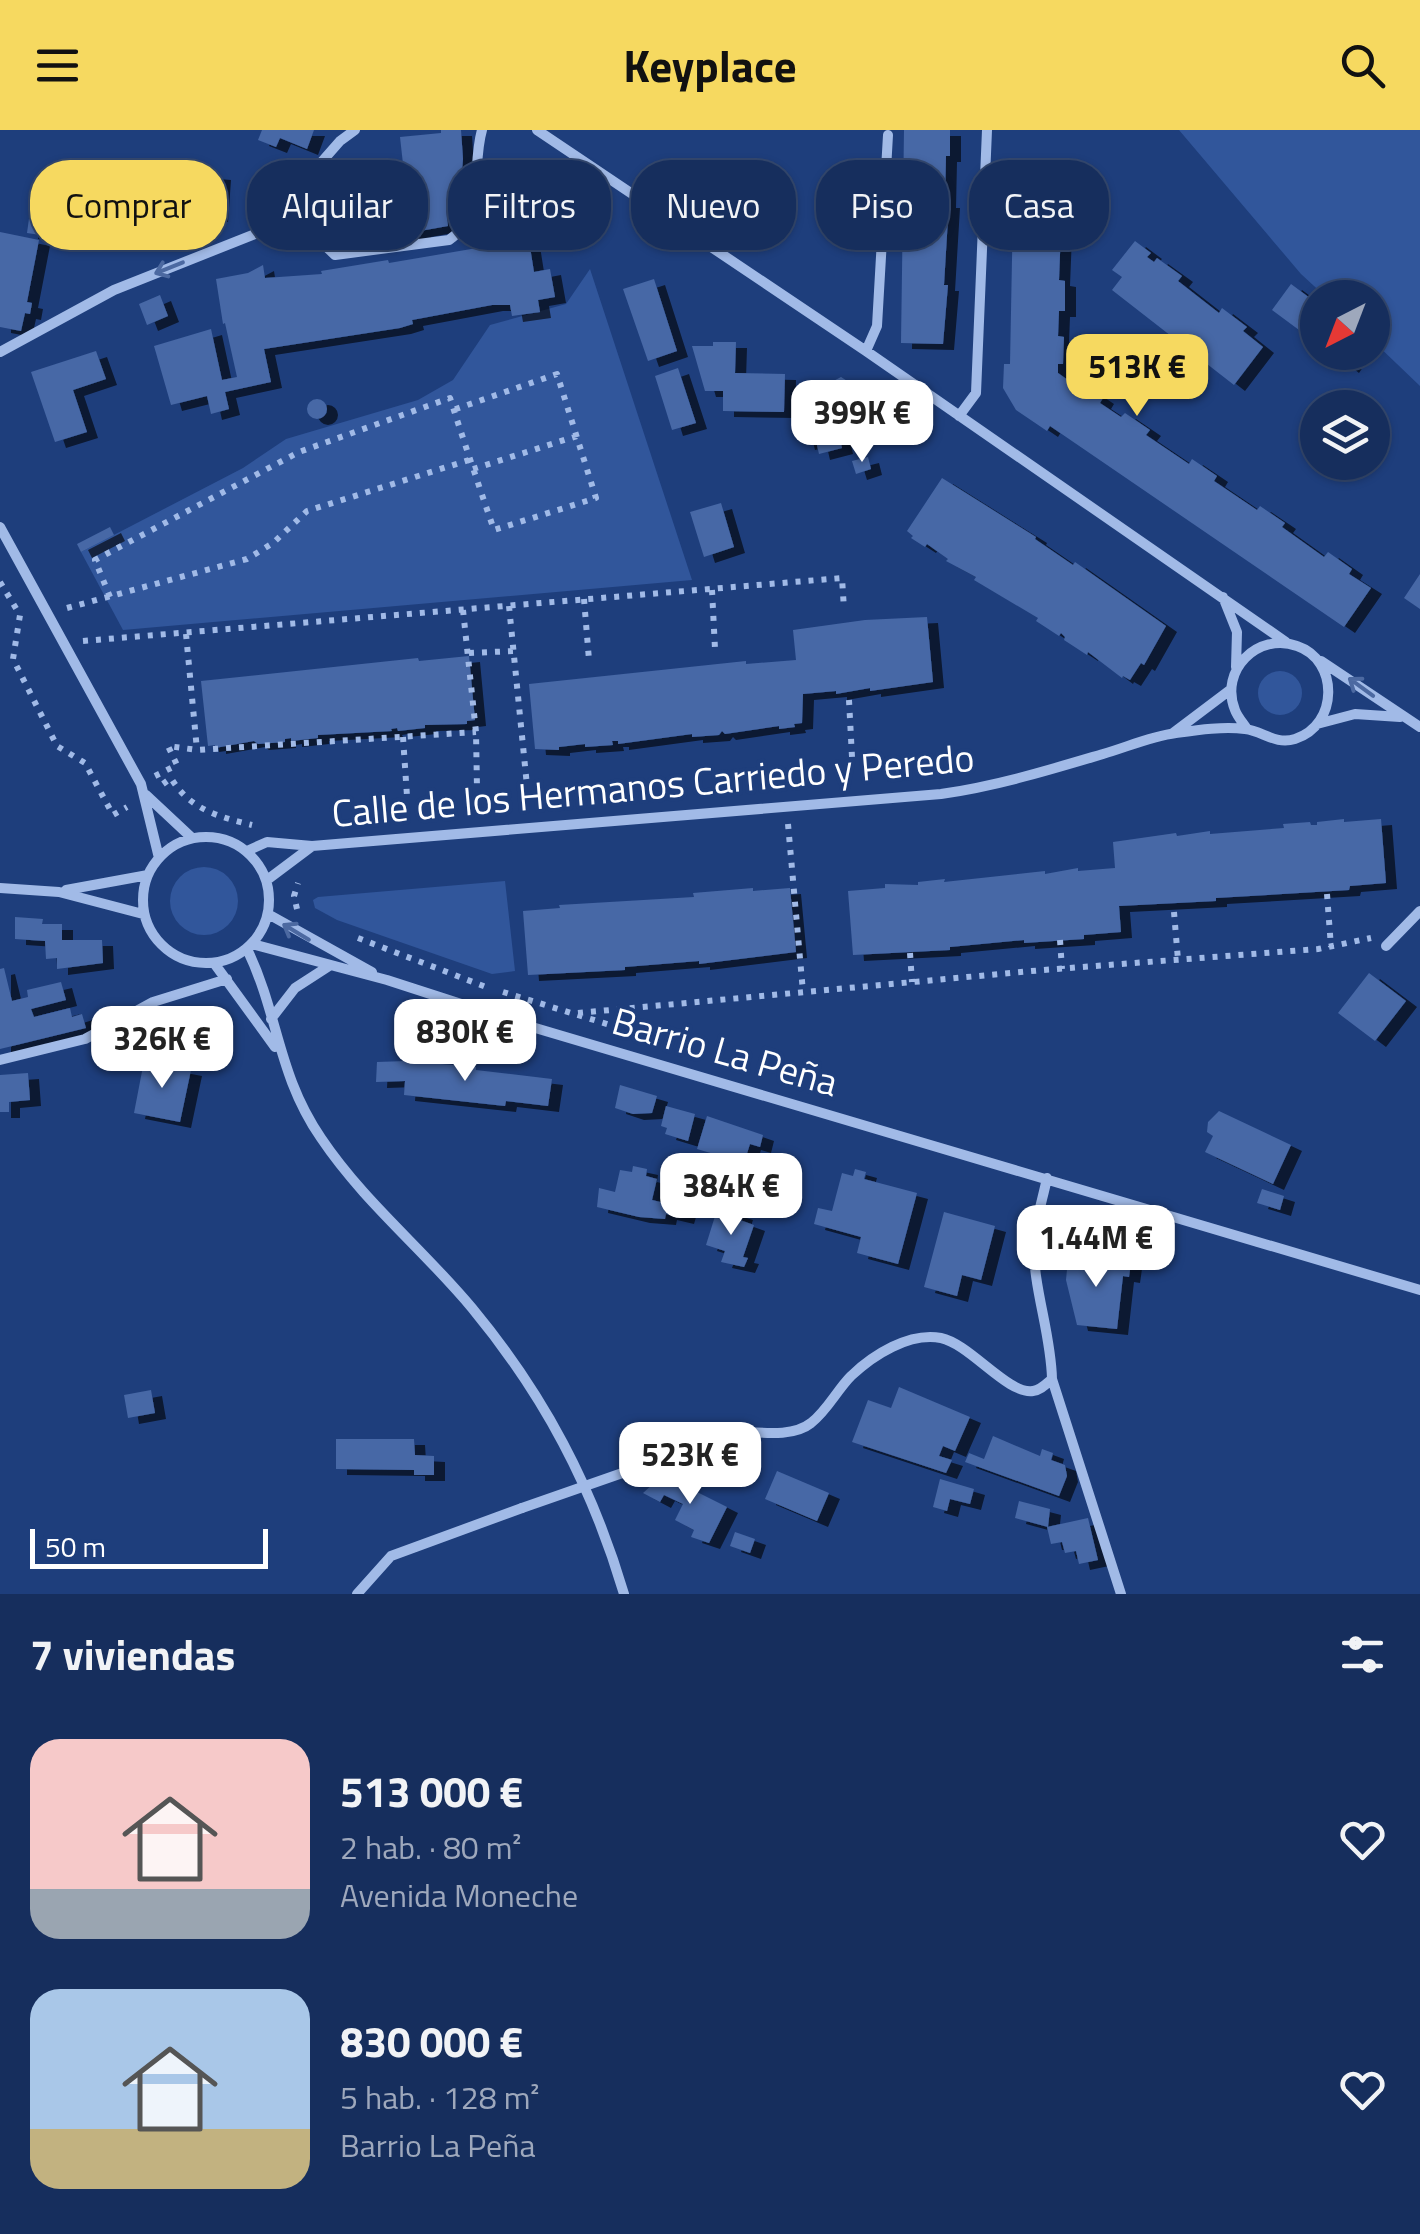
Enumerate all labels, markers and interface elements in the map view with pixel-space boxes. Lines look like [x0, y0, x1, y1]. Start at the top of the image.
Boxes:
text: Keyplace [623, 31, 797, 99]
icon: menu [30, 38, 85, 93]
icon: search [1335, 38, 1390, 93]
chip: Comprar [30, 160, 227, 250]
chip: Alquilar [247, 160, 428, 250]
chip: Filtros [448, 160, 611, 250]
chip: Nuevo [631, 160, 796, 250]
chip: Piso [816, 160, 949, 250]
chip: Casa [969, 160, 1109, 250]
one-way arrow [154, 260, 184, 278]
north arrow [1300, 280, 1390, 370]
map controls [1300, 280, 1390, 480]
pin: 513K € [1056, 334, 1218, 419]
text: 513K € [1088, 342, 1186, 390]
pin: 399K € [781, 380, 943, 465]
text: 399K € [813, 388, 911, 436]
button: layers [1300, 390, 1390, 480]
one-way arrow [1348, 677, 1375, 698]
street label: Calle de los Hermanos Carriedo y Peredo [329, 728, 977, 842]
one-way arrow [282, 921, 311, 942]
street label: Barrio La Peña [606, 991, 845, 1111]
pin: 830K € [384, 999, 546, 1084]
pin: 326K € [81, 1006, 243, 1091]
text: 830K € [416, 1007, 514, 1055]
text: 326K € [113, 1014, 211, 1062]
pin: 384K € [650, 1153, 812, 1238]
text: 384K € [682, 1161, 780, 1209]
pin: 1.44M € [1004, 1205, 1188, 1290]
text: 1.44M € [1039, 1213, 1153, 1261]
pin: 523K € [609, 1422, 771, 1507]
text: 523K € [641, 1430, 739, 1478]
scale bar [30, 1524, 268, 1568]
text: 50 m [45, 1525, 106, 1568]
text: 7 viviendas [30, 1622, 235, 1686]
icon: filters [1335, 1627, 1390, 1682]
text: 513 000 € [340, 1759, 523, 1823]
icon: home [110, 1779, 230, 1899]
icon: heart [1335, 1812, 1390, 1867]
text: 2 hab. · 80 m² [340, 1823, 522, 1871]
text: Avenida Moneche [340, 1871, 578, 1919]
text: 830 000 € [340, 2009, 523, 2073]
icon: home [110, 2029, 230, 2149]
icon: heart [1335, 2062, 1390, 2117]
text: 5 hab. · 128 m² [340, 2073, 539, 2121]
text: Barrio La Peña [340, 2121, 535, 2169]

